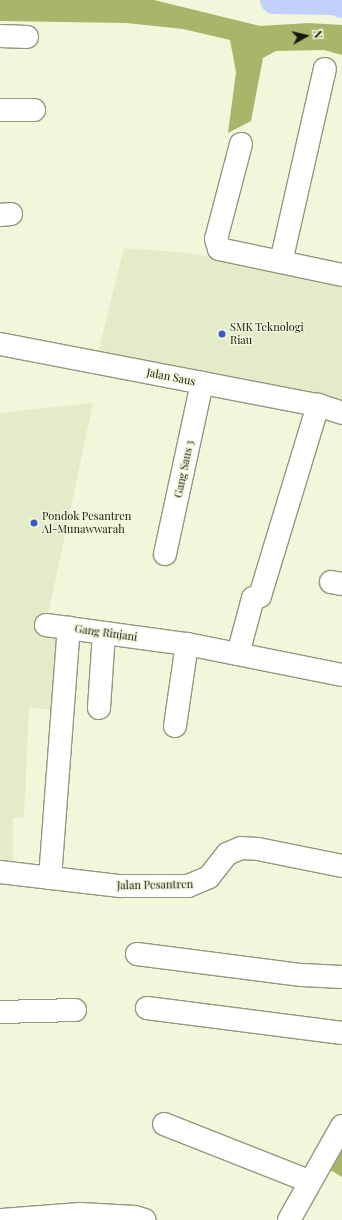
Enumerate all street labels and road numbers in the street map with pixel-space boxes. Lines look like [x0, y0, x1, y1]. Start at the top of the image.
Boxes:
street label: Jalan Saus [145, 366, 197, 388]
street label: Gang Saus 3 [171, 439, 197, 499]
street label: Gang Rinjani [74, 622, 138, 644]
street label: Jalan Pesantren [117, 878, 193, 892]

